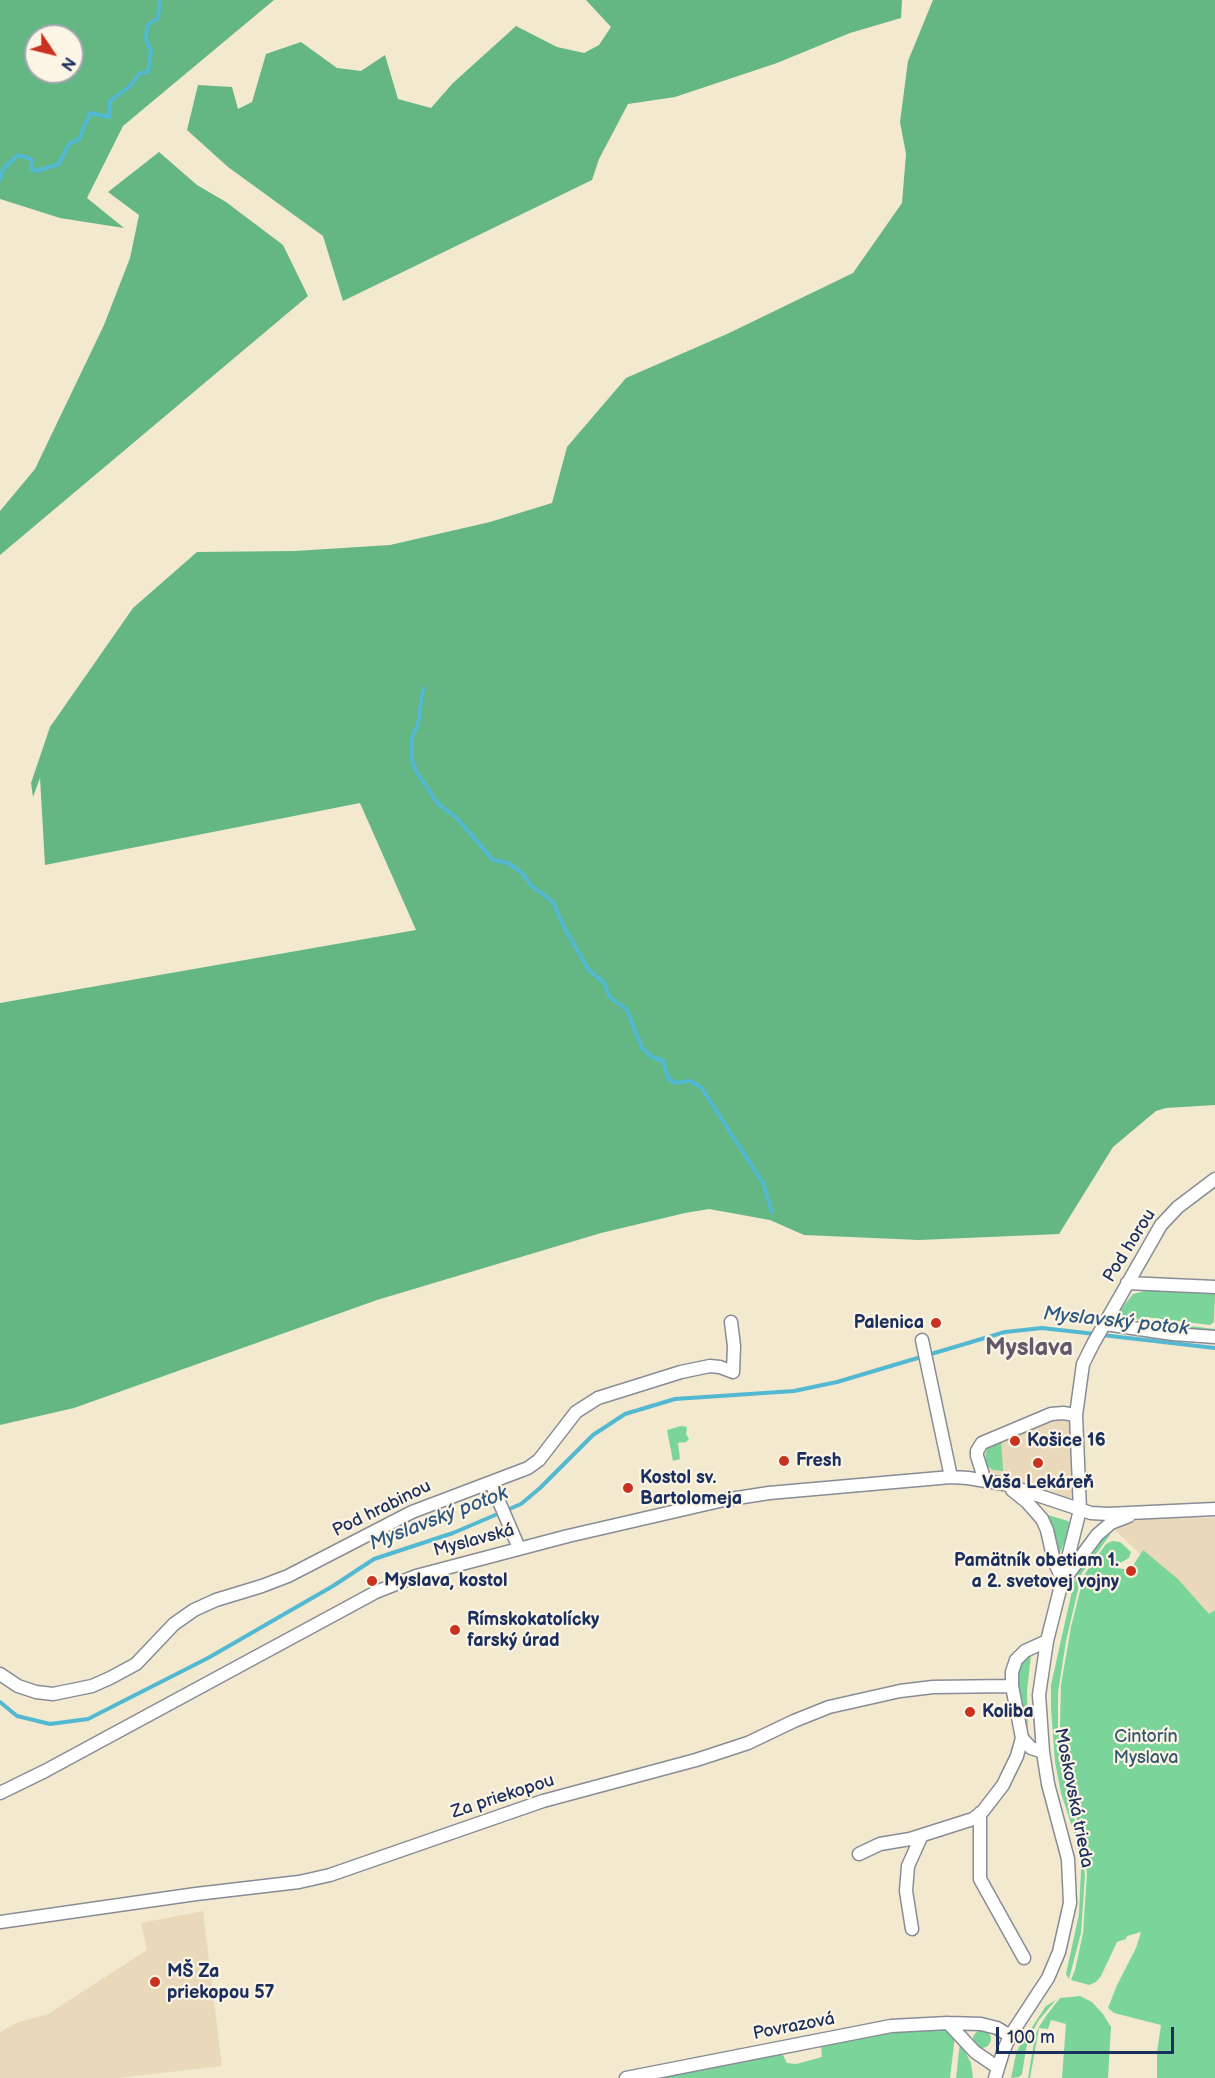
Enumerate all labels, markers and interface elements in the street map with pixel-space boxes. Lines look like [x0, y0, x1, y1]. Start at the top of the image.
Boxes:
north arrow [24, 24, 84, 84]
text: N [56, 53, 79, 74]
street label: Pod horou [1099, 1205, 1161, 1287]
water label: Myslavský potok [1042, 1302, 1190, 1342]
place label: Palenica [854, 1312, 924, 1334]
marker: Palenica [929, 1316, 943, 1330]
district label: Myslava [985, 1335, 1073, 1363]
place label: Košice 16 [1027, 1430, 1106, 1452]
marker: Košice 16 [1008, 1434, 1022, 1448]
place label: Fresh [796, 1450, 842, 1472]
marker: Fresh [777, 1454, 791, 1468]
marker: Vaša Lekáreň [1031, 1456, 1045, 1470]
place label: Kostol sv. Bartolomeja [640, 1467, 742, 1510]
place label: Vaša Lekáreň [982, 1472, 1094, 1494]
street label: Pod hrabinou [329, 1476, 435, 1542]
marker: Kostol sv. Bartolomeja [621, 1481, 635, 1495]
water label: Myslavský potok [366, 1482, 512, 1556]
street label: Myslavská [431, 1520, 517, 1562]
place label: Pamätník obetiam 1. a 2. svetovej vojny [954, 1550, 1119, 1592]
marker: Pamätník obetiam 1. a 2. svetovej vojny [1124, 1564, 1138, 1578]
place label: Myslava, kostol [384, 1570, 508, 1592]
marker: Myslava, kostol [365, 1574, 379, 1588]
place label: Rímskokatolícky farský úrad [467, 1609, 599, 1652]
marker: Rímskokatolícky farský úrad [448, 1623, 462, 1637]
place label: Koliba [982, 1701, 1034, 1723]
marker: Koliba [963, 1705, 977, 1719]
street label: Moskovská trieda [1049, 1726, 1097, 1870]
park label: Cintorín Myslava [1113, 1726, 1179, 1768]
street label: Za priekopou [449, 1770, 557, 1824]
place label: MŠ Za priekopou 57 [167, 1961, 274, 2004]
marker: MŠ Za priekopou 57 [148, 1975, 162, 1989]
street label: Povrazová [751, 2008, 837, 2046]
scale bar [999, 2015, 1178, 2053]
text: 100 m [1007, 2027, 1055, 2048]

